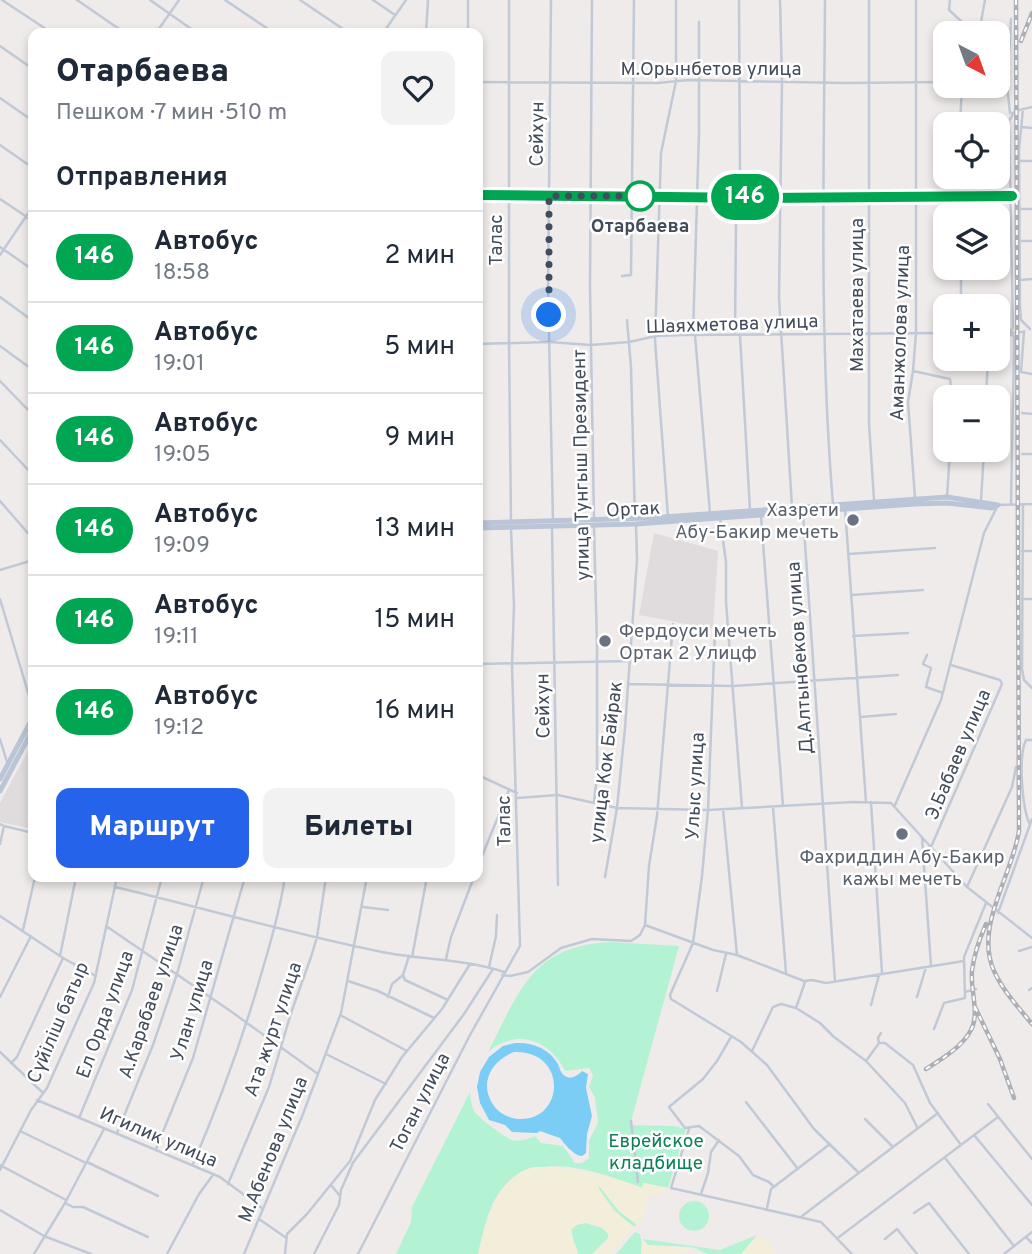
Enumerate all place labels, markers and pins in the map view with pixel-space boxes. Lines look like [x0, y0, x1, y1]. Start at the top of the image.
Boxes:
marker: Отарбаева [625, 181, 655, 211]
place label: Отарбаева [591, 215, 689, 239]
place label: Хазрети Абу-Бакир мечеть [675, 499, 839, 545]
marker: Хазрети Абу-Бакир мечеть [845, 512, 861, 528]
place label: Фердоуси мечеть Ортак 2 Улицф [619, 620, 777, 666]
marker: Фердоуси мечеть Ортак 2 Улицф [597, 633, 613, 649]
marker: Фахриддин Абу-Бакир кажы мечеть [894, 826, 910, 842]
place label: Фахриддин Абу-Бакир кажы мечеть [799, 846, 1005, 892]

